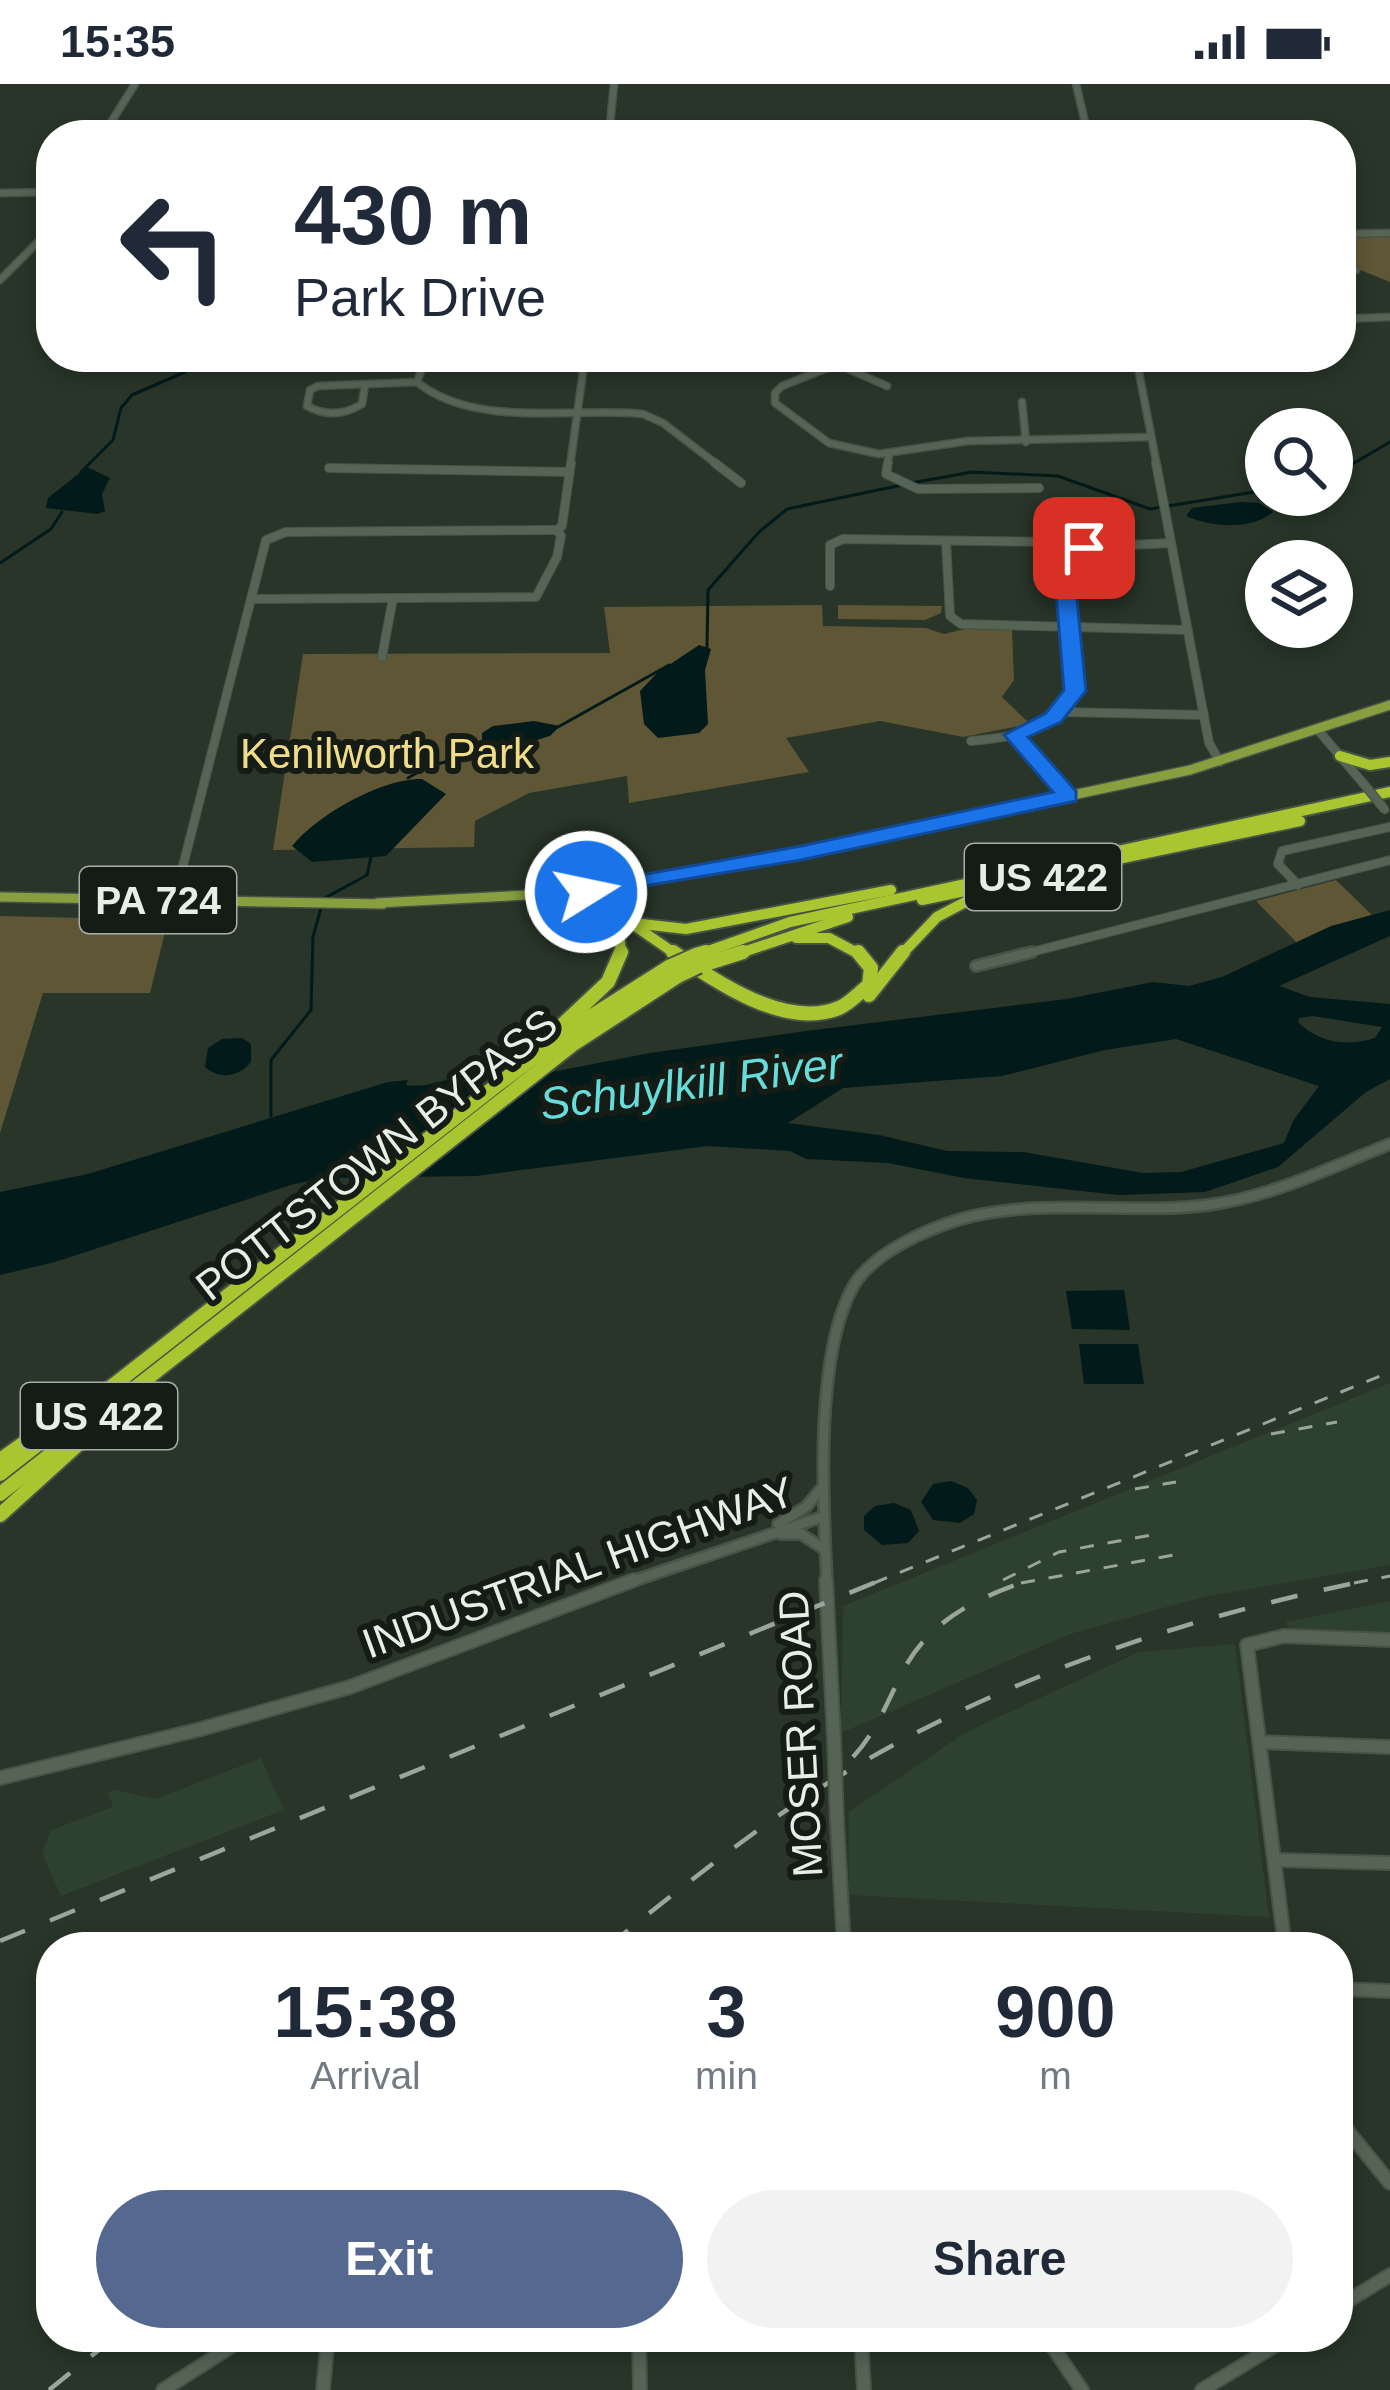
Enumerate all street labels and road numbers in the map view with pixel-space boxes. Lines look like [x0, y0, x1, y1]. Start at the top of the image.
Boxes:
road number: US 422 [965, 844, 1121, 910]
road number: PA 724 [80, 867, 236, 933]
street label: POTTSTOWN BYPASS [187, 999, 566, 1310]
road number: US 422 [21, 1383, 177, 1449]
street label: INDUSTRIAL HIGHWAY [356, 1467, 800, 1668]
street label: MOSER ROAD [770, 1589, 831, 1879]

